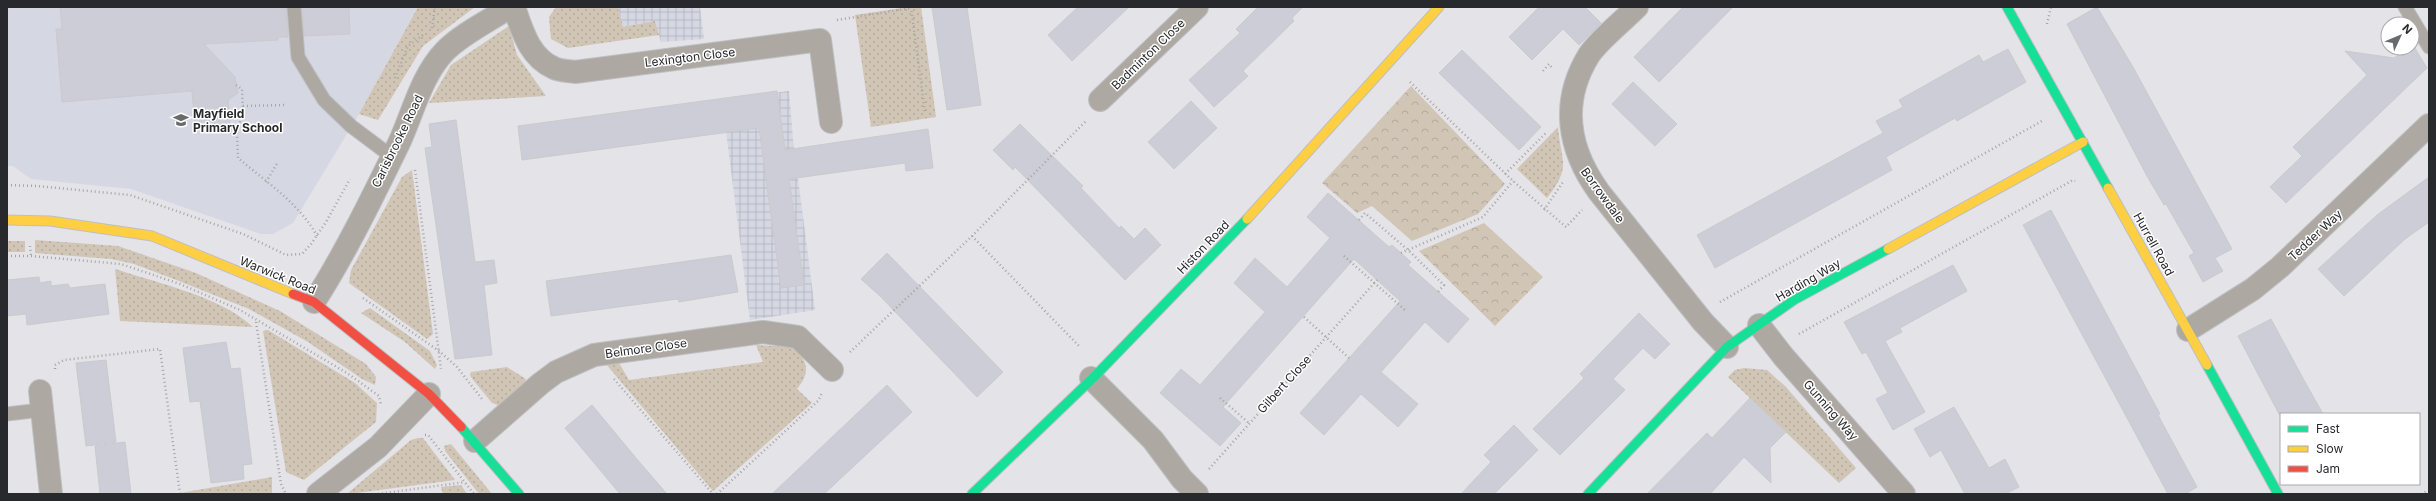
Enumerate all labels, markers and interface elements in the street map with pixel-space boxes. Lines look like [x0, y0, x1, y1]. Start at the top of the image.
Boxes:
street label: Badminton Close [1108, 15, 1188, 93]
north arrow [2380, 16, 2420, 56]
text: N [2399, 21, 2415, 37]
street label: Lexington Close [644, 44, 736, 70]
street label: Carisbrooke Road [368, 92, 426, 190]
place label: Mayfield Primary School [193, 106, 282, 135]
school or university icon: Mayfield Primary School [172, 111, 190, 129]
street label: Borrowdale [1578, 164, 1628, 226]
street label: Tedder Way [2285, 206, 2345, 264]
street label: Hurrell Road [2130, 210, 2178, 278]
street label: Histon Road [1174, 217, 1232, 277]
street label: Warwick Road [238, 253, 318, 297]
street label: Harding Way [1773, 255, 1843, 305]
street label: Belmore Close [604, 335, 688, 361]
street label: Gilbert Close [1254, 352, 1314, 416]
street label: Gunning Way [1801, 377, 1862, 444]
legend [2280, 413, 2420, 485]
text: Fast [2316, 421, 2340, 436]
text: Slow [2316, 441, 2344, 456]
text: Jam [2316, 461, 2340, 476]

